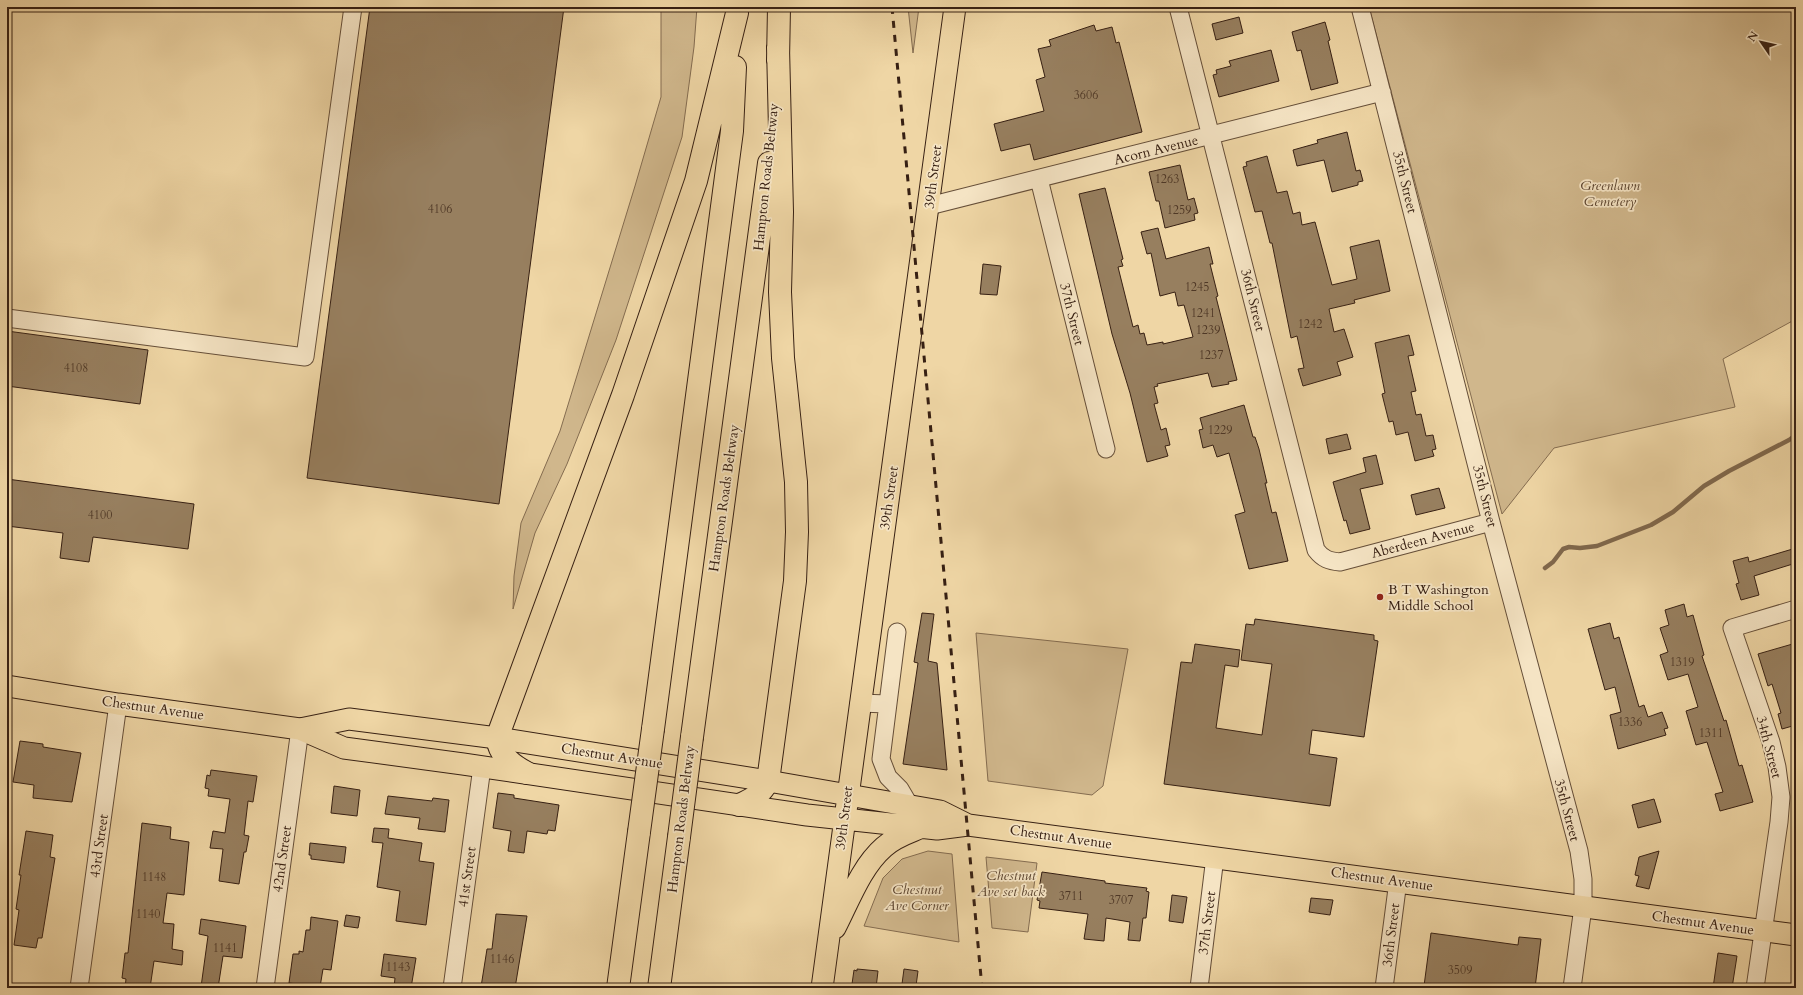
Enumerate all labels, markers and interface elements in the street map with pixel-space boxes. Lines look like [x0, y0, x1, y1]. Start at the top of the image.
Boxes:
north arrow [1741, 22, 1781, 62]
text: N [1744, 28, 1762, 45]
house number: 3606 [1074, 87, 1098, 103]
street label: Hampton Roads Beltway [749, 102, 783, 252]
street label: Acorn Avenue [1112, 130, 1200, 170]
street label: 39th Street [920, 144, 946, 210]
street label: 35th Street [1388, 149, 1422, 216]
house number: 1263 [1155, 171, 1179, 187]
park label: Greenlawn Cemetery [1580, 176, 1640, 211]
house number: 4106 [428, 201, 452, 217]
house number: 1259 [1167, 202, 1191, 218]
street label: 36th Street [1236, 267, 1270, 334]
house number: 1245 [1185, 279, 1209, 295]
street label: 37th Street [1055, 281, 1089, 348]
house number: 1241 [1191, 305, 1215, 321]
house number: 1242 [1298, 316, 1322, 332]
house number: 1239 [1196, 322, 1220, 338]
house number: 1237 [1199, 347, 1223, 363]
house number: 4108 [64, 360, 88, 376]
house number: 1229 [1208, 422, 1232, 438]
street label: Hampton Roads Beltway [704, 423, 744, 573]
street label: 35th Street [1468, 463, 1502, 530]
street label: 39th Street [875, 464, 903, 531]
house number: 4100 [88, 507, 112, 523]
street label: Aberdeen Avenue [1369, 517, 1477, 563]
place label: B T Washington Middle School [1388, 580, 1489, 615]
marker: B T Washington Middle School [1375, 592, 1385, 602]
house number: 1319 [1670, 654, 1694, 670]
street label: Chestnut Avenue [101, 691, 205, 725]
house number: 1336 [1618, 714, 1642, 730]
street label: 34th Street [1752, 714, 1787, 781]
house number: 1311 [1699, 725, 1723, 741]
street label: Chestnut Avenue [560, 739, 664, 773]
street label: Hampton Roads Beltway [663, 744, 700, 894]
street label: 35th Street [1550, 777, 1585, 844]
street label: 39th Street [831, 785, 857, 851]
street label: 43rd Street [85, 812, 113, 879]
street label: Chestnut Avenue [1009, 820, 1113, 854]
street label: 42nd Street [268, 824, 296, 894]
street label: 41st Street [453, 845, 481, 908]
street label: Chestnut Avenue [1330, 862, 1434, 896]
park label: Chestnut Ave set back [976, 866, 1045, 901]
house number: 1148 [142, 869, 166, 885]
park label: Chestnut Ave Corner [884, 880, 949, 915]
house number: 3711 [1059, 888, 1083, 904]
street label: 37th Street [1194, 890, 1220, 956]
house number: 3707 [1109, 892, 1133, 908]
street label: 36th Street [1378, 902, 1404, 968]
house number: 1140 [136, 906, 160, 922]
street label: Chestnut Avenue [1651, 906, 1755, 940]
house number: 1141 [213, 940, 237, 956]
house number: 1146 [490, 951, 514, 967]
house number: 1143 [386, 959, 410, 975]
house number: 3509 [1448, 962, 1472, 978]

